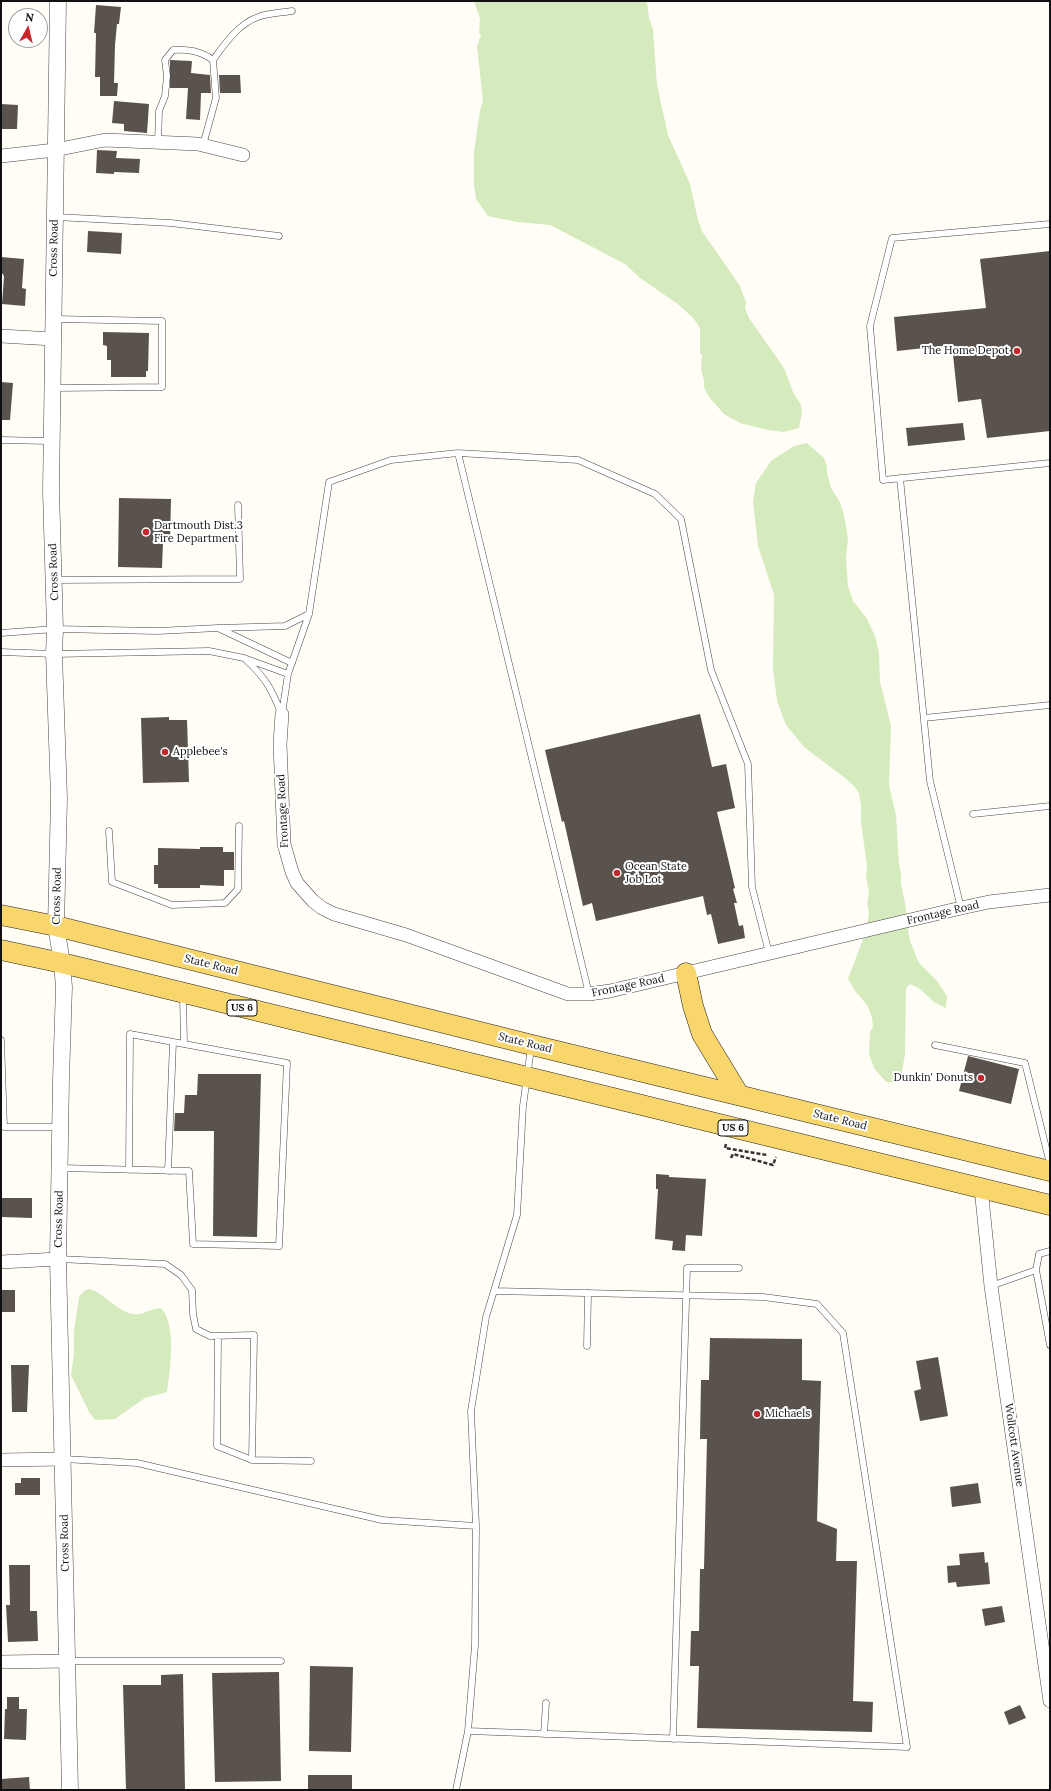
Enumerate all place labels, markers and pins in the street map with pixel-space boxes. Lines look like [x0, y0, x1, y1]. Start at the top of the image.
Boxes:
place label: The Home Depot [922, 344, 1009, 358]
marker: The Home Depot [1012, 346, 1022, 356]
place label: Dartmouth Dist.3 Fire Department [154, 519, 243, 545]
marker: Dartmouth Dist.3 Fire Department [141, 527, 151, 537]
place label: Applebee's [173, 745, 228, 759]
marker: Applebee's [160, 747, 170, 757]
place label: Ocean State Job Lot [625, 860, 687, 886]
marker: Ocean State Job Lot [612, 868, 622, 878]
place label: Dunkin' Donuts [894, 1071, 973, 1085]
marker: Dunkin' Donuts [976, 1073, 986, 1083]
place label: Michaels [765, 1407, 810, 1421]
marker: Michaels [752, 1409, 762, 1419]

